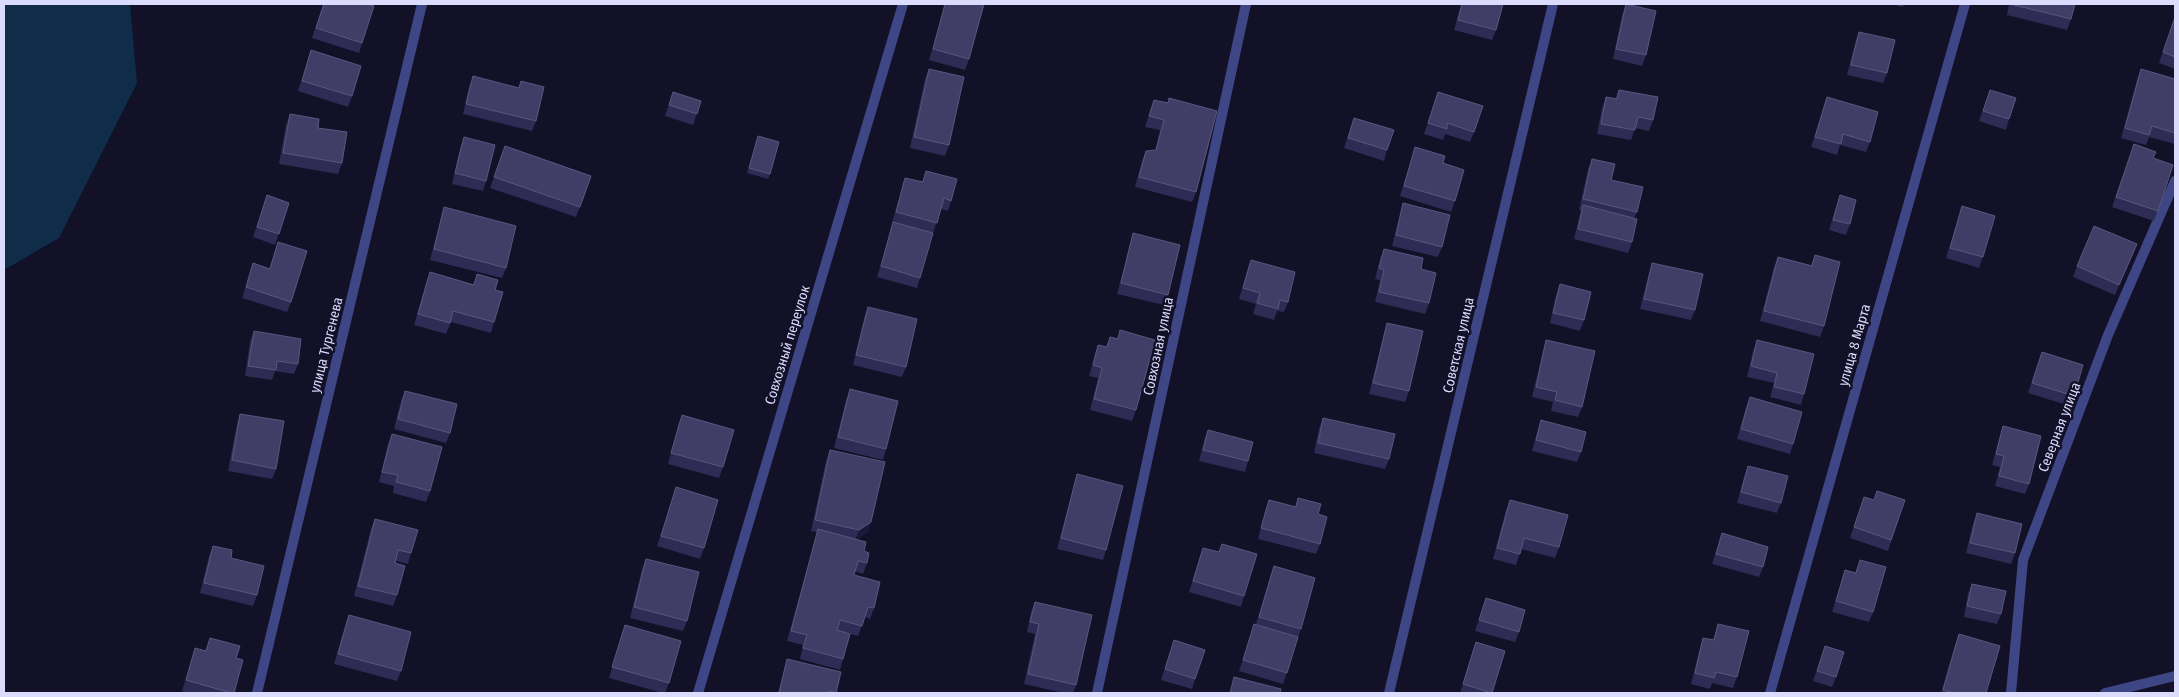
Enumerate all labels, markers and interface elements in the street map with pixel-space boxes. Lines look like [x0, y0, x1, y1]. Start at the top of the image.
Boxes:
street label: Совхозный переулок [761, 283, 814, 407]
street label: улица Тургенева [306, 295, 347, 395]
street label: Совхозная улица [1140, 295, 1177, 397]
street label: Советская улица [1439, 296, 1478, 395]
street label: улица 8 Марта [1835, 302, 1874, 388]
street label: Северная улица [2035, 380, 2084, 474]

